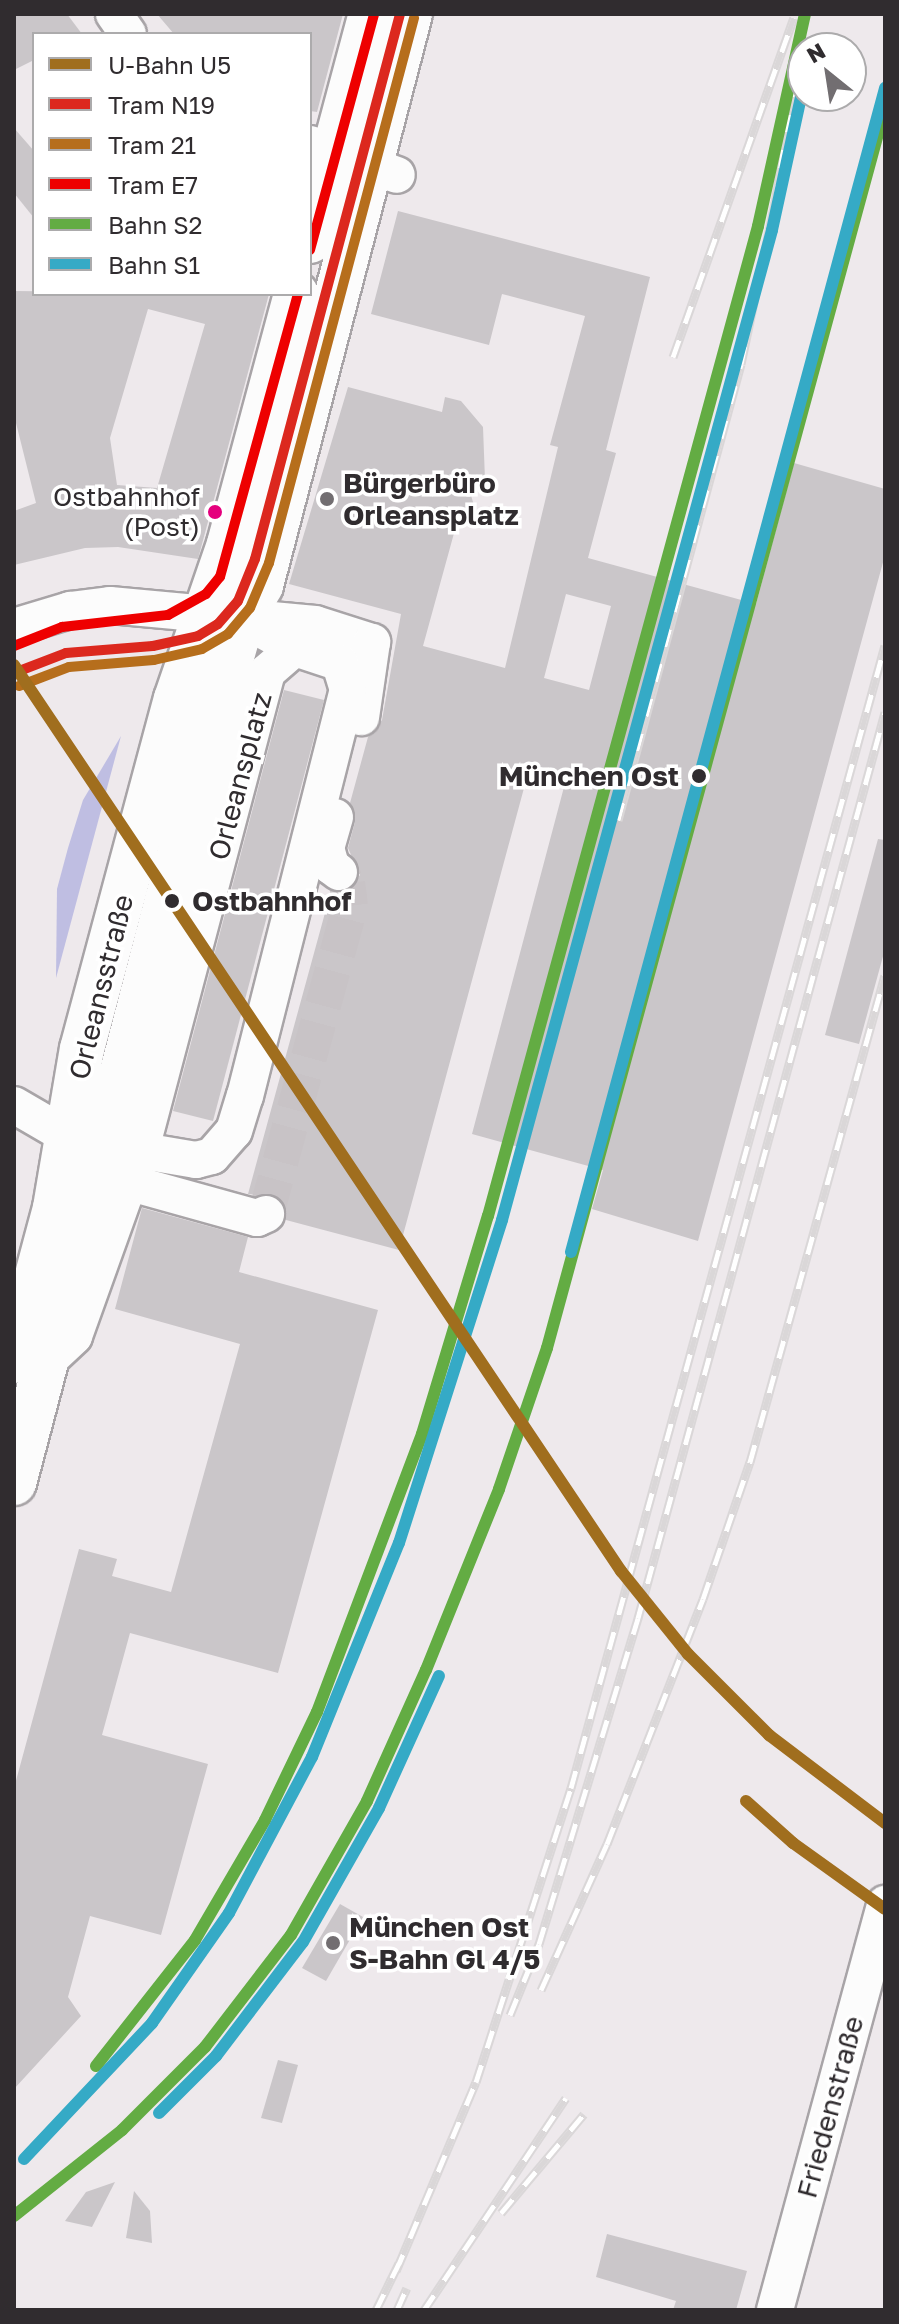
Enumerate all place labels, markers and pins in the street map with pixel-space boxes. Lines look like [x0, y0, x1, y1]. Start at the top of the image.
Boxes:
place label: Bürgerbüro Orleansplatz [343, 466, 519, 532]
place label: Ostbahnhof (Post) [53, 481, 200, 542]
marker: Bürgerbüro Orleansplatz [318, 490, 336, 508]
marker: Ostbahnhof (Post) [207, 504, 223, 520]
place label: München Ost [499, 759, 679, 793]
marker: München Ost [686, 763, 712, 789]
place label: Ostbahnhof [192, 884, 351, 918]
marker: Ostbahnhof [159, 888, 185, 914]
place label: München Ost S-Bahn Gl 4/5 [349, 1910, 540, 1976]
marker: München Ost S-Bahn Gl 4/5 [324, 1934, 342, 1952]

